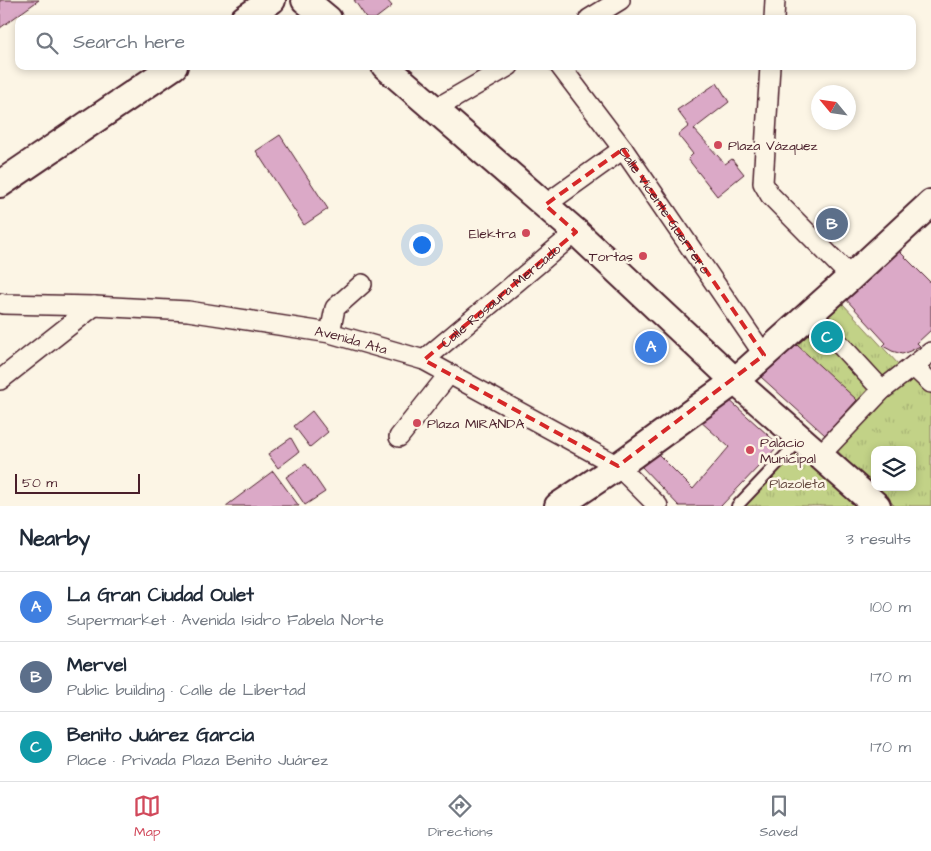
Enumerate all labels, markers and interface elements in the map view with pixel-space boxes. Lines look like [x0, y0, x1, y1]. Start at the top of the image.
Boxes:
search box [15, 15, 916, 70]
icon: search [33, 29, 61, 57]
text: Search here [73, 29, 185, 56]
north arrow [811, 85, 856, 130]
place label: Plaza Vázquez [728, 136, 818, 156]
marker: Plaza Vázquez [712, 139, 724, 151]
street label: Calle Vicente Guerrero [613, 143, 715, 278]
pin: B [816, 205, 848, 243]
place label: Elektra [469, 224, 516, 244]
marker: Elektra [520, 227, 532, 239]
your location [409, 232, 435, 258]
street label: Calle Rosaura Mercado [436, 240, 566, 353]
place label: Tortas [589, 247, 633, 267]
marker: Tortas [637, 250, 649, 262]
pin: C [811, 318, 843, 356]
street label: Avenida Ata [313, 322, 389, 360]
pin: A [635, 328, 667, 366]
place label: Plaza MIRANDA [427, 414, 524, 434]
marker: Plaza MIRANDA [411, 417, 423, 429]
place label: Palacio Municipal [760, 433, 816, 469]
marker: Palacio Municipal [744, 444, 756, 456]
map controls [871, 446, 916, 491]
button: layers [871, 446, 916, 491]
scale bar [15, 471, 140, 494]
text: 50 m [22, 473, 57, 493]
park label: Plazoleta [769, 474, 825, 494]
text: Nearby [20, 524, 90, 553]
text: 3 results [846, 528, 911, 550]
text: La Gran Ciudad Oulet [67, 582, 254, 609]
text: A [31, 596, 41, 618]
text: 100 m [870, 596, 911, 618]
text: Supermarket · Avenida Isidro Fabela Norte [67, 609, 384, 631]
text: Mervel [67, 652, 127, 679]
text: B [30, 666, 42, 688]
text: 170 m [870, 666, 911, 688]
text: Public building · Calle de Libertad [67, 679, 305, 701]
text: Benito Juárez Garcia [67, 722, 254, 749]
text: C [30, 736, 42, 758]
text: 170 m [870, 736, 911, 758]
text: Place · Privada Plaza Benito Juárez [67, 749, 328, 771]
tab: Map [133, 792, 161, 842]
tab: Directions [428, 792, 493, 842]
tab: Saved [760, 792, 798, 842]

